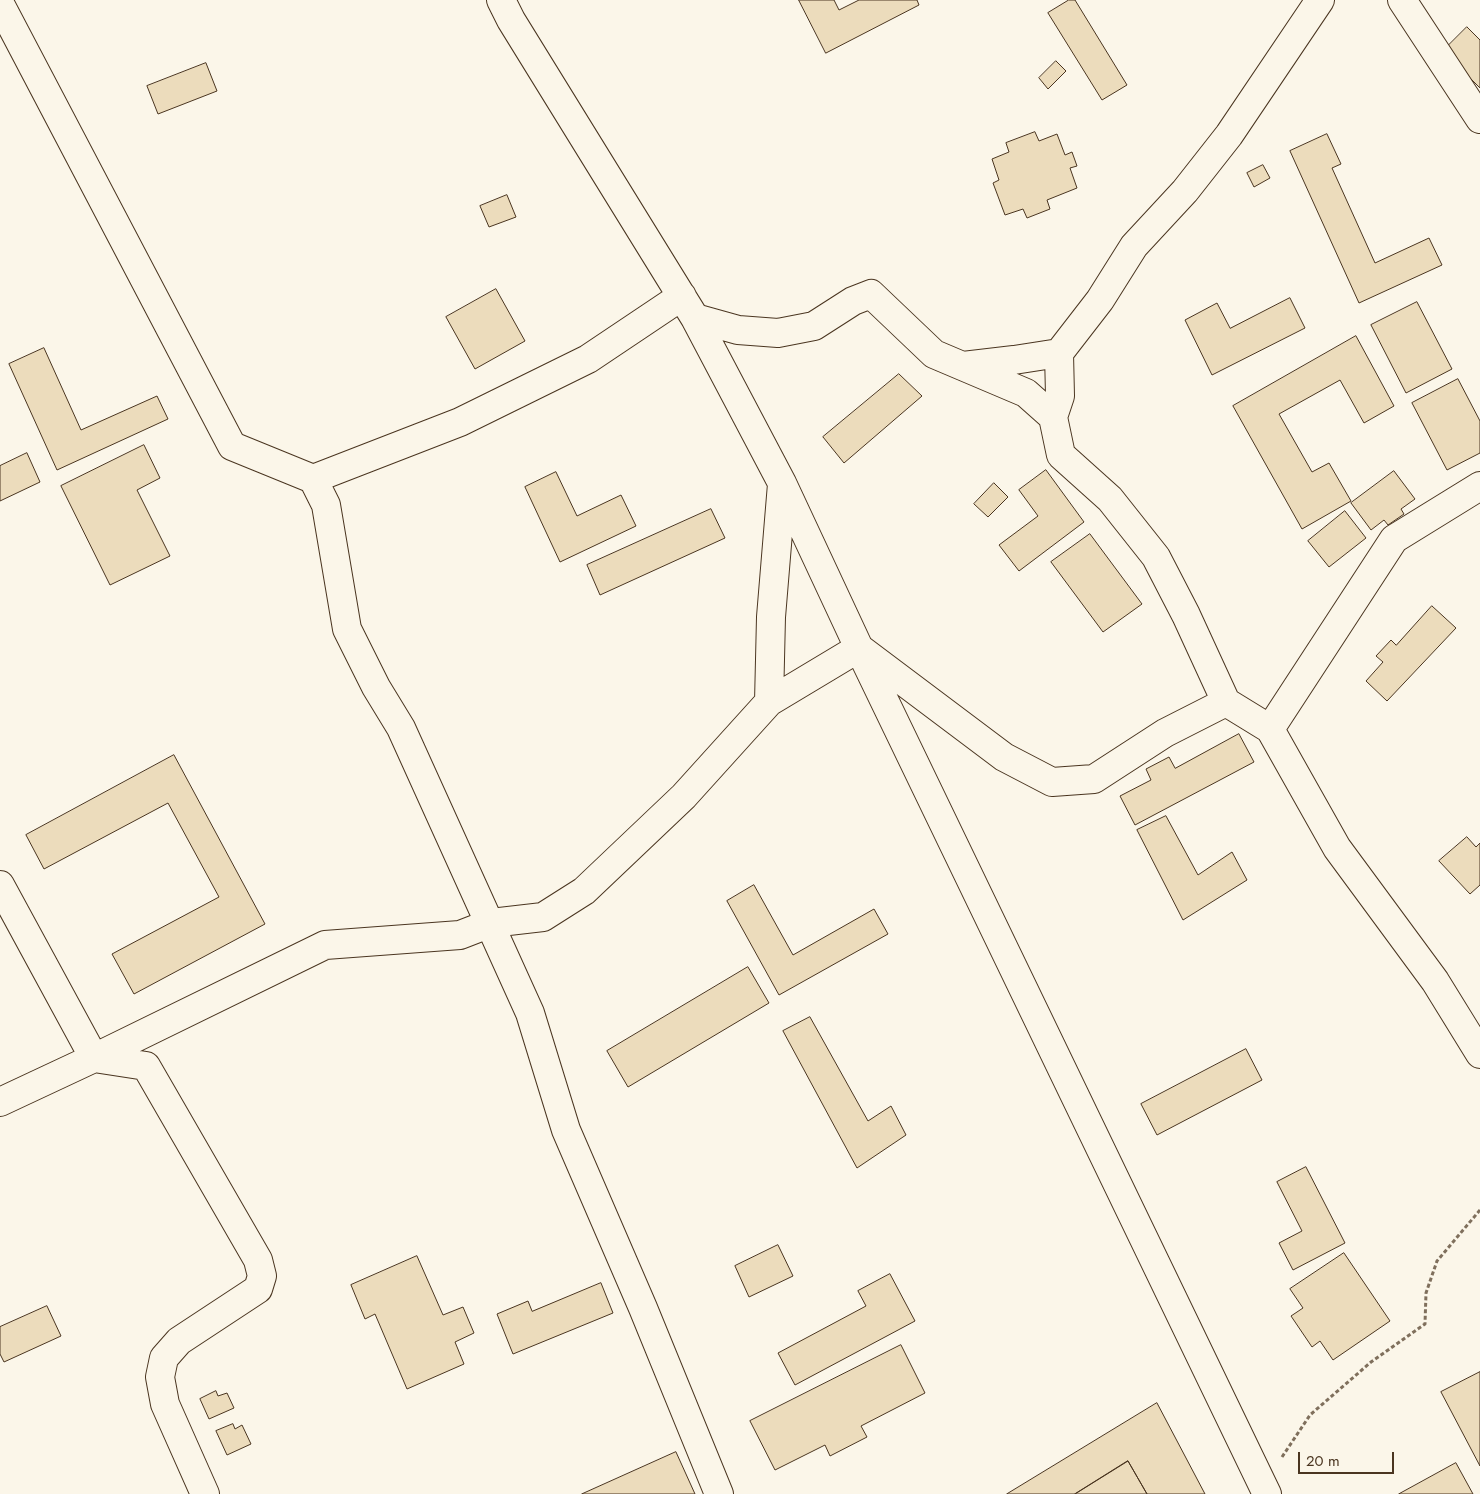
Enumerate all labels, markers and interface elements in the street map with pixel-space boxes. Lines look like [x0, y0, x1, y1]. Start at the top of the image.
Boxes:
scale bar [1300, 1442, 1396, 1474]
text: 20 m [1306, 1450, 1340, 1472]

